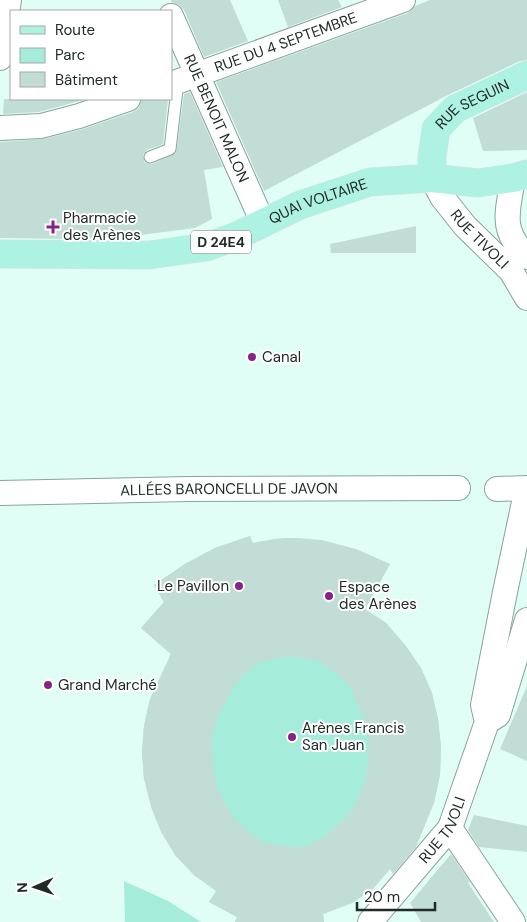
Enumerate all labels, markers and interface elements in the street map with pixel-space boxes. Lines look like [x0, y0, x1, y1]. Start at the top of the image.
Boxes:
street label: RUE DU 4 SEPTEMBRE [212, 7, 360, 77]
legend [10, 10, 172, 100]
text: Route [55, 20, 95, 40]
text: Parc [55, 45, 85, 65]
street label: RUE BENOIT MALON [179, 51, 254, 186]
text: Bâtiment [55, 70, 118, 90]
street label: RUE SEGUIN [431, 75, 513, 134]
street label: QUAI VOLTAIRE [265, 174, 370, 229]
street label: RUE TIVOLI [446, 205, 513, 273]
place label: Pharmacie des Arènes [63, 208, 141, 245]
marker: Pharmacie des Arènes [47, 221, 59, 233]
road number: D 24E4 [191, 230, 251, 253]
place label: Canal [262, 347, 301, 367]
marker: Canal [246, 351, 258, 363]
street label: ALLÉES BARONCELLI DE JAVON [120, 478, 338, 500]
place label: Le Pavillon [157, 576, 229, 596]
place label: Espace des Arènes [339, 577, 417, 614]
marker: Le Pavillon [233, 580, 245, 592]
marker: Espace des Arènes [323, 590, 335, 602]
place label: Grand Marché [58, 675, 157, 695]
marker: Grand Marché [42, 679, 54, 691]
place label: Arènes Francis San Juan [302, 718, 404, 755]
marker: Arènes Francis San Juan [286, 731, 298, 743]
street label: RUE TIVOLI [414, 794, 470, 868]
north arrow [10, 862, 60, 912]
scale bar [357, 880, 434, 912]
text: N [13, 882, 31, 893]
text: 20 m [364, 887, 400, 907]

